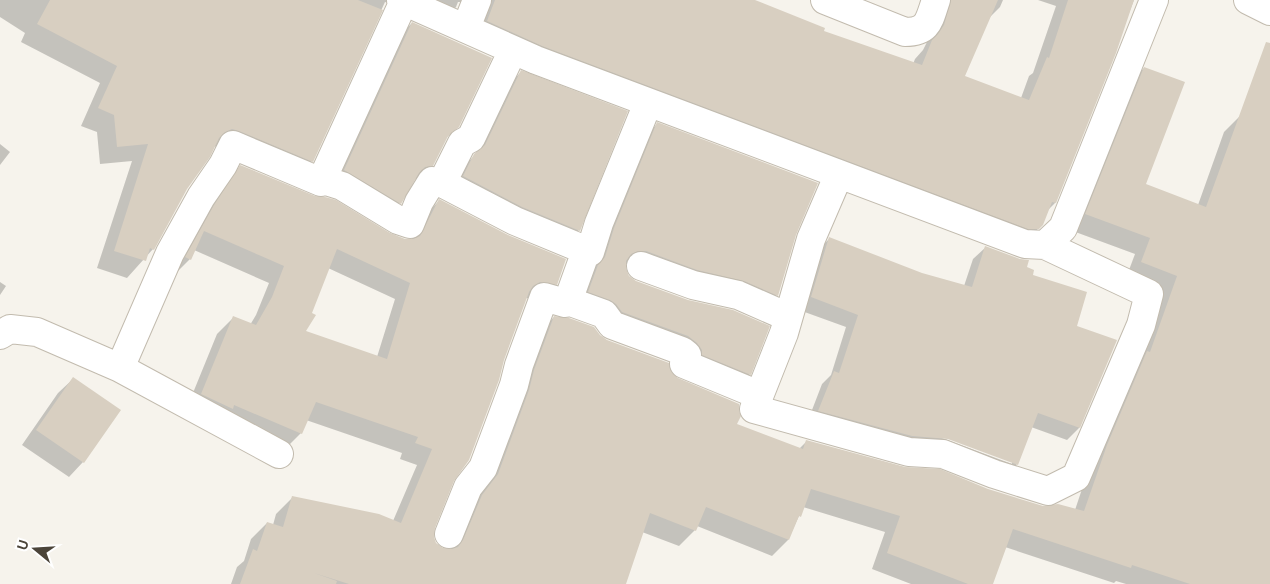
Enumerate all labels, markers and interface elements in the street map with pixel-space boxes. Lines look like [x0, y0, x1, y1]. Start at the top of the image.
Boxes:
north arrow [10, 524, 60, 574]
text: U [13, 538, 33, 552]

